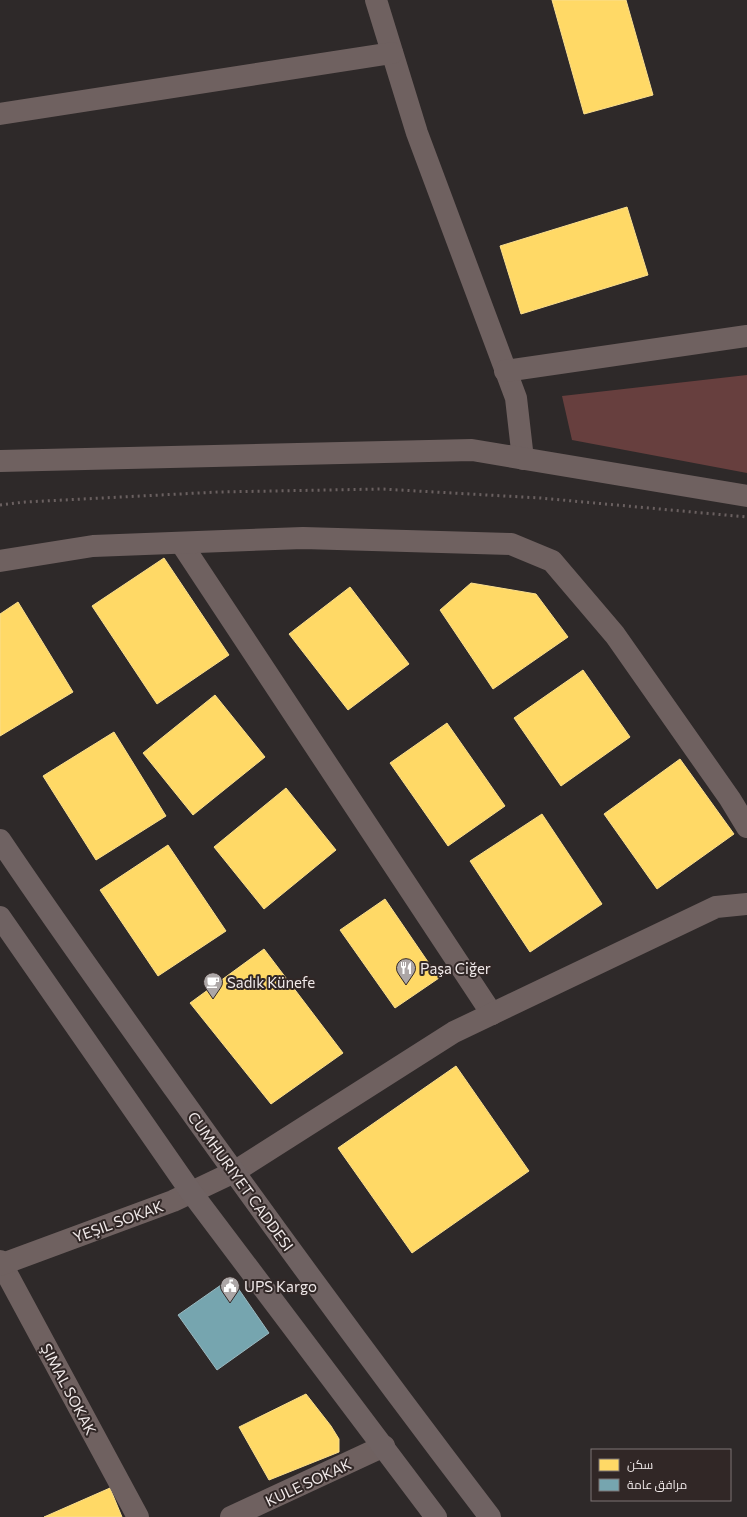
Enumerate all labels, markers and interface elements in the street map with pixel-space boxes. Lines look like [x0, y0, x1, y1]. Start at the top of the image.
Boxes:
restaurant icon: Paşa Ciğer [395, 957, 417, 985]
place label: Paşa Ciğer [420, 959, 491, 977]
cafe icon: Sadık Künefe [202, 971, 224, 999]
place label: Sadık Künefe [227, 973, 315, 991]
street label: CUMHURIYET CADDESI [184, 1108, 298, 1254]
street label: YEŞIL SOKAK [70, 1196, 166, 1246]
public building icon: UPS Kargo [219, 1275, 241, 1303]
place label: UPS Kargo [244, 1277, 317, 1295]
street label: ŞIMAL SOKAK [37, 1340, 101, 1438]
legend [591, 1449, 731, 1501]
street label: KULE SOKAK [262, 1454, 354, 1510]
text: سكن [627, 1457, 653, 1472]
text: مرافق عامة [627, 1477, 687, 1492]

